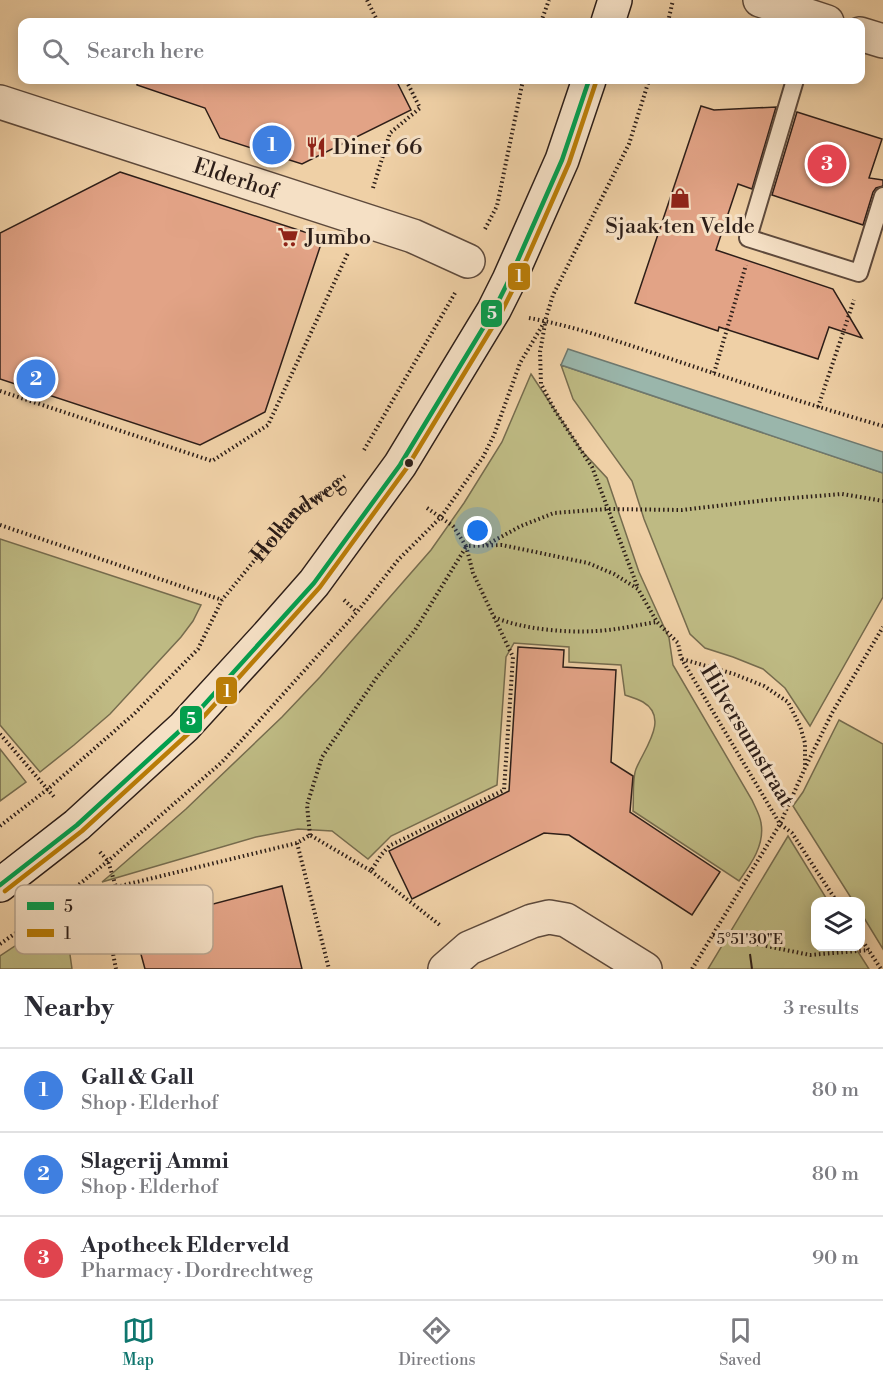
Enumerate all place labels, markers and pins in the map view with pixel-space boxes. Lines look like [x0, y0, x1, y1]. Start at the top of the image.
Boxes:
pin: 1 [252, 122, 292, 168]
place label: Diner 66 [333, 134, 422, 161]
restaurant icon: Diner 66 [304, 135, 328, 159]
pin: 3 [808, 142, 846, 186]
shop icon: Sjaak ten Velde [668, 186, 692, 210]
place label: Sjaak ten Velde [605, 213, 755, 240]
place label: Jumbo [304, 224, 371, 251]
supermarket icon: Jumbo [276, 225, 300, 249]
pin: 2 [16, 356, 56, 401]
unlabelled marker [403, 457, 415, 469]

